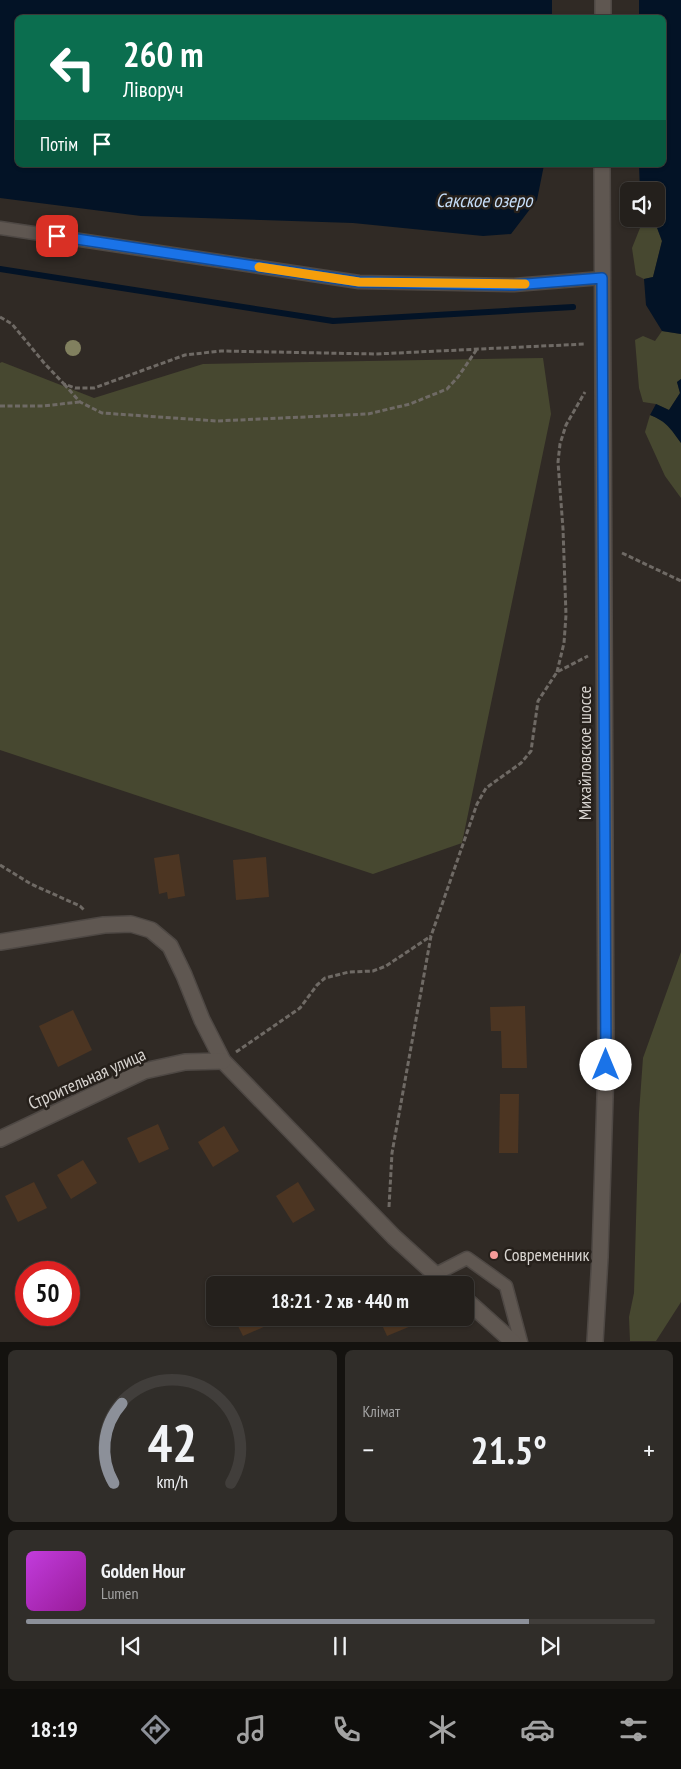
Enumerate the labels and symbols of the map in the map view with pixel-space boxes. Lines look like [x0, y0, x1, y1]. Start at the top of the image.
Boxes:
water label: Сакское озеро [436, 188, 534, 212]
pin [36, 215, 78, 257]
street label: Михайловское шоссе [573, 686, 596, 820]
position arrow [579, 1038, 631, 1090]
street label: Строительная улица [25, 1042, 149, 1115]
place label: Современник [504, 1243, 589, 1266]
marker: Современник [488, 1249, 500, 1261]
speed limit sign: 50 [15, 1261, 80, 1326]

